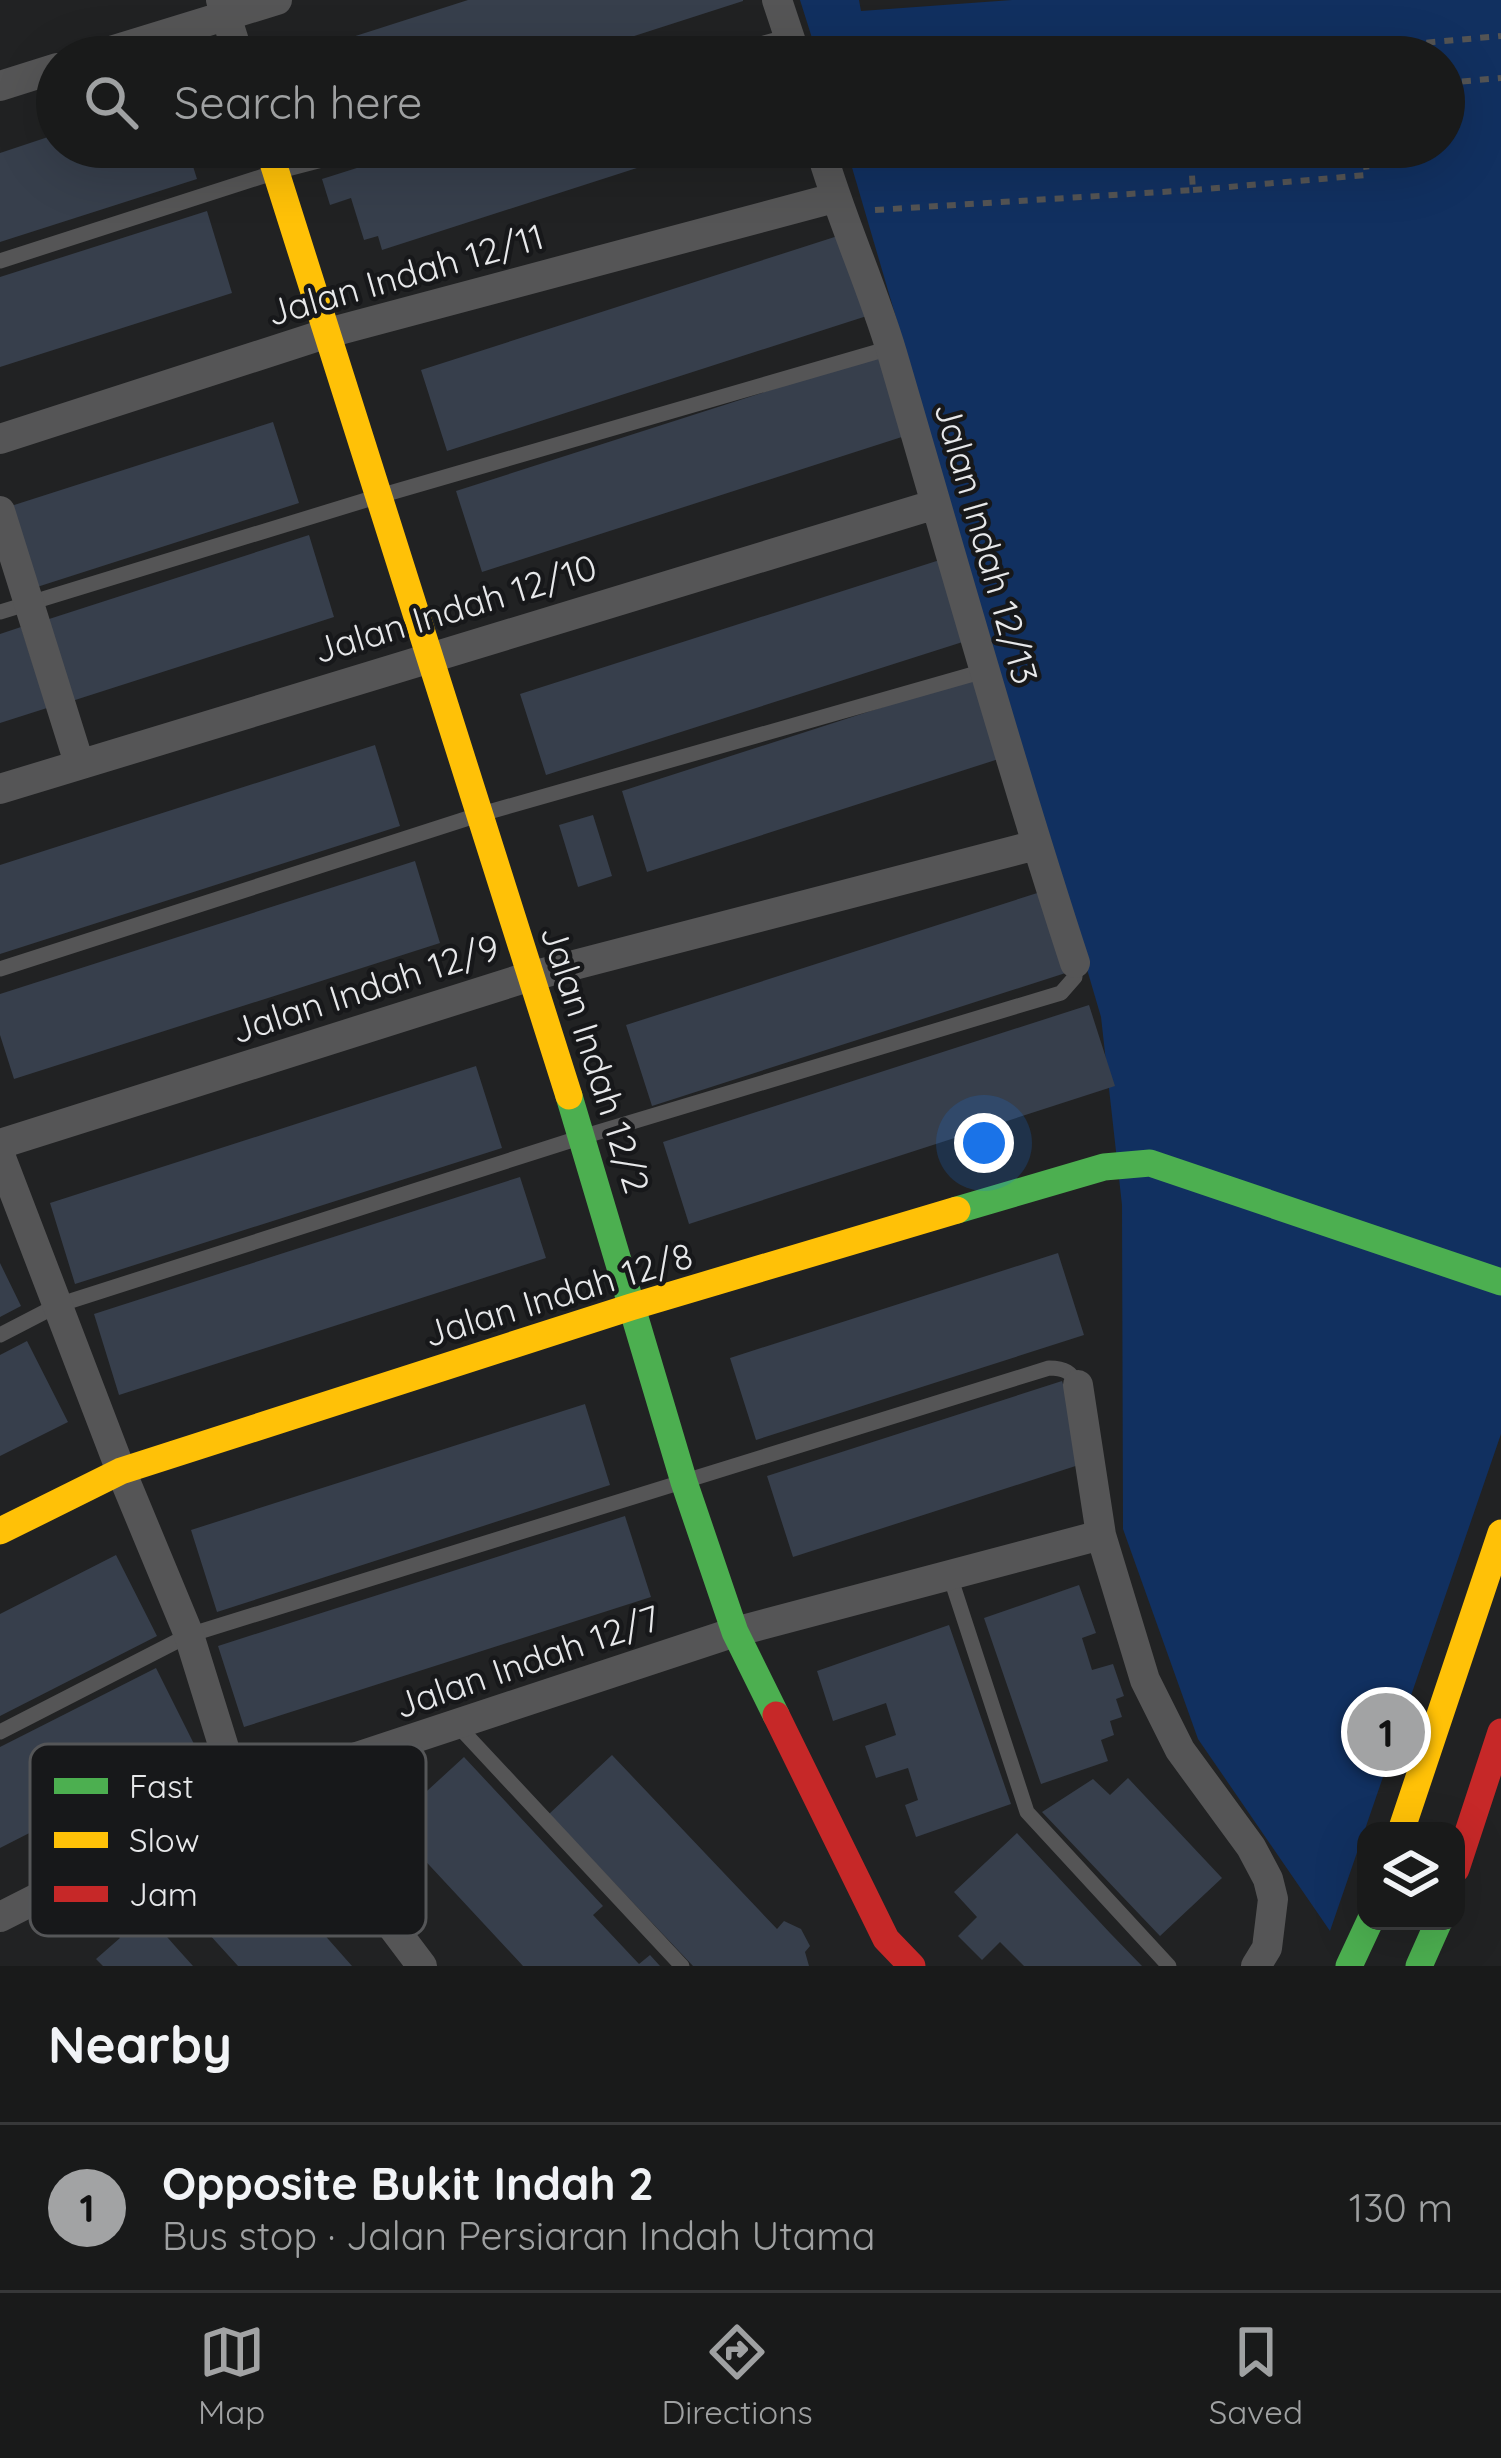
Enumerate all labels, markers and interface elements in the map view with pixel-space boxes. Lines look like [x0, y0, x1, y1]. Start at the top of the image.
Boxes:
search box [36, 36, 1465, 168]
icon: search [78, 69, 144, 135]
text: Search here [174, 74, 422, 130]
street label: Jalan Indah 12/11 [262, 213, 548, 335]
street label: Jalan Indah 12/13 [925, 397, 1049, 689]
street label: Jalan Indah 12/10 [308, 544, 602, 672]
street label: Jalan Indah 12/2 [532, 919, 660, 1199]
street label: Jalan Indah 12/9 [225, 923, 505, 1053]
your location [954, 1113, 1014, 1173]
street label: Jalan Indah 12/8 [418, 1232, 698, 1356]
street label: Jalan Indah 12/7 [389, 1595, 665, 1727]
pin: 1 [1347, 1687, 1425, 1777]
legend [30, 1744, 426, 1936]
text: Fast [129, 1765, 194, 1806]
text: Slow [129, 1819, 200, 1860]
map controls [1357, 1822, 1465, 1930]
button: layers [1357, 1822, 1465, 1930]
text: Jam [129, 1873, 198, 1914]
text: Nearby [48, 2012, 232, 2076]
text: Opposite Bukit Indah 2 [162, 2155, 654, 2211]
text: 1 [79, 2183, 95, 2232]
text: 130 m [1349, 2183, 1453, 2232]
text: Bus stop · Jalan Persiaran Indah Utama [162, 2211, 875, 2260]
tab: Map [198, 2319, 265, 2432]
tab: Directions [661, 2319, 813, 2432]
tab: Saved [1209, 2319, 1303, 2432]

